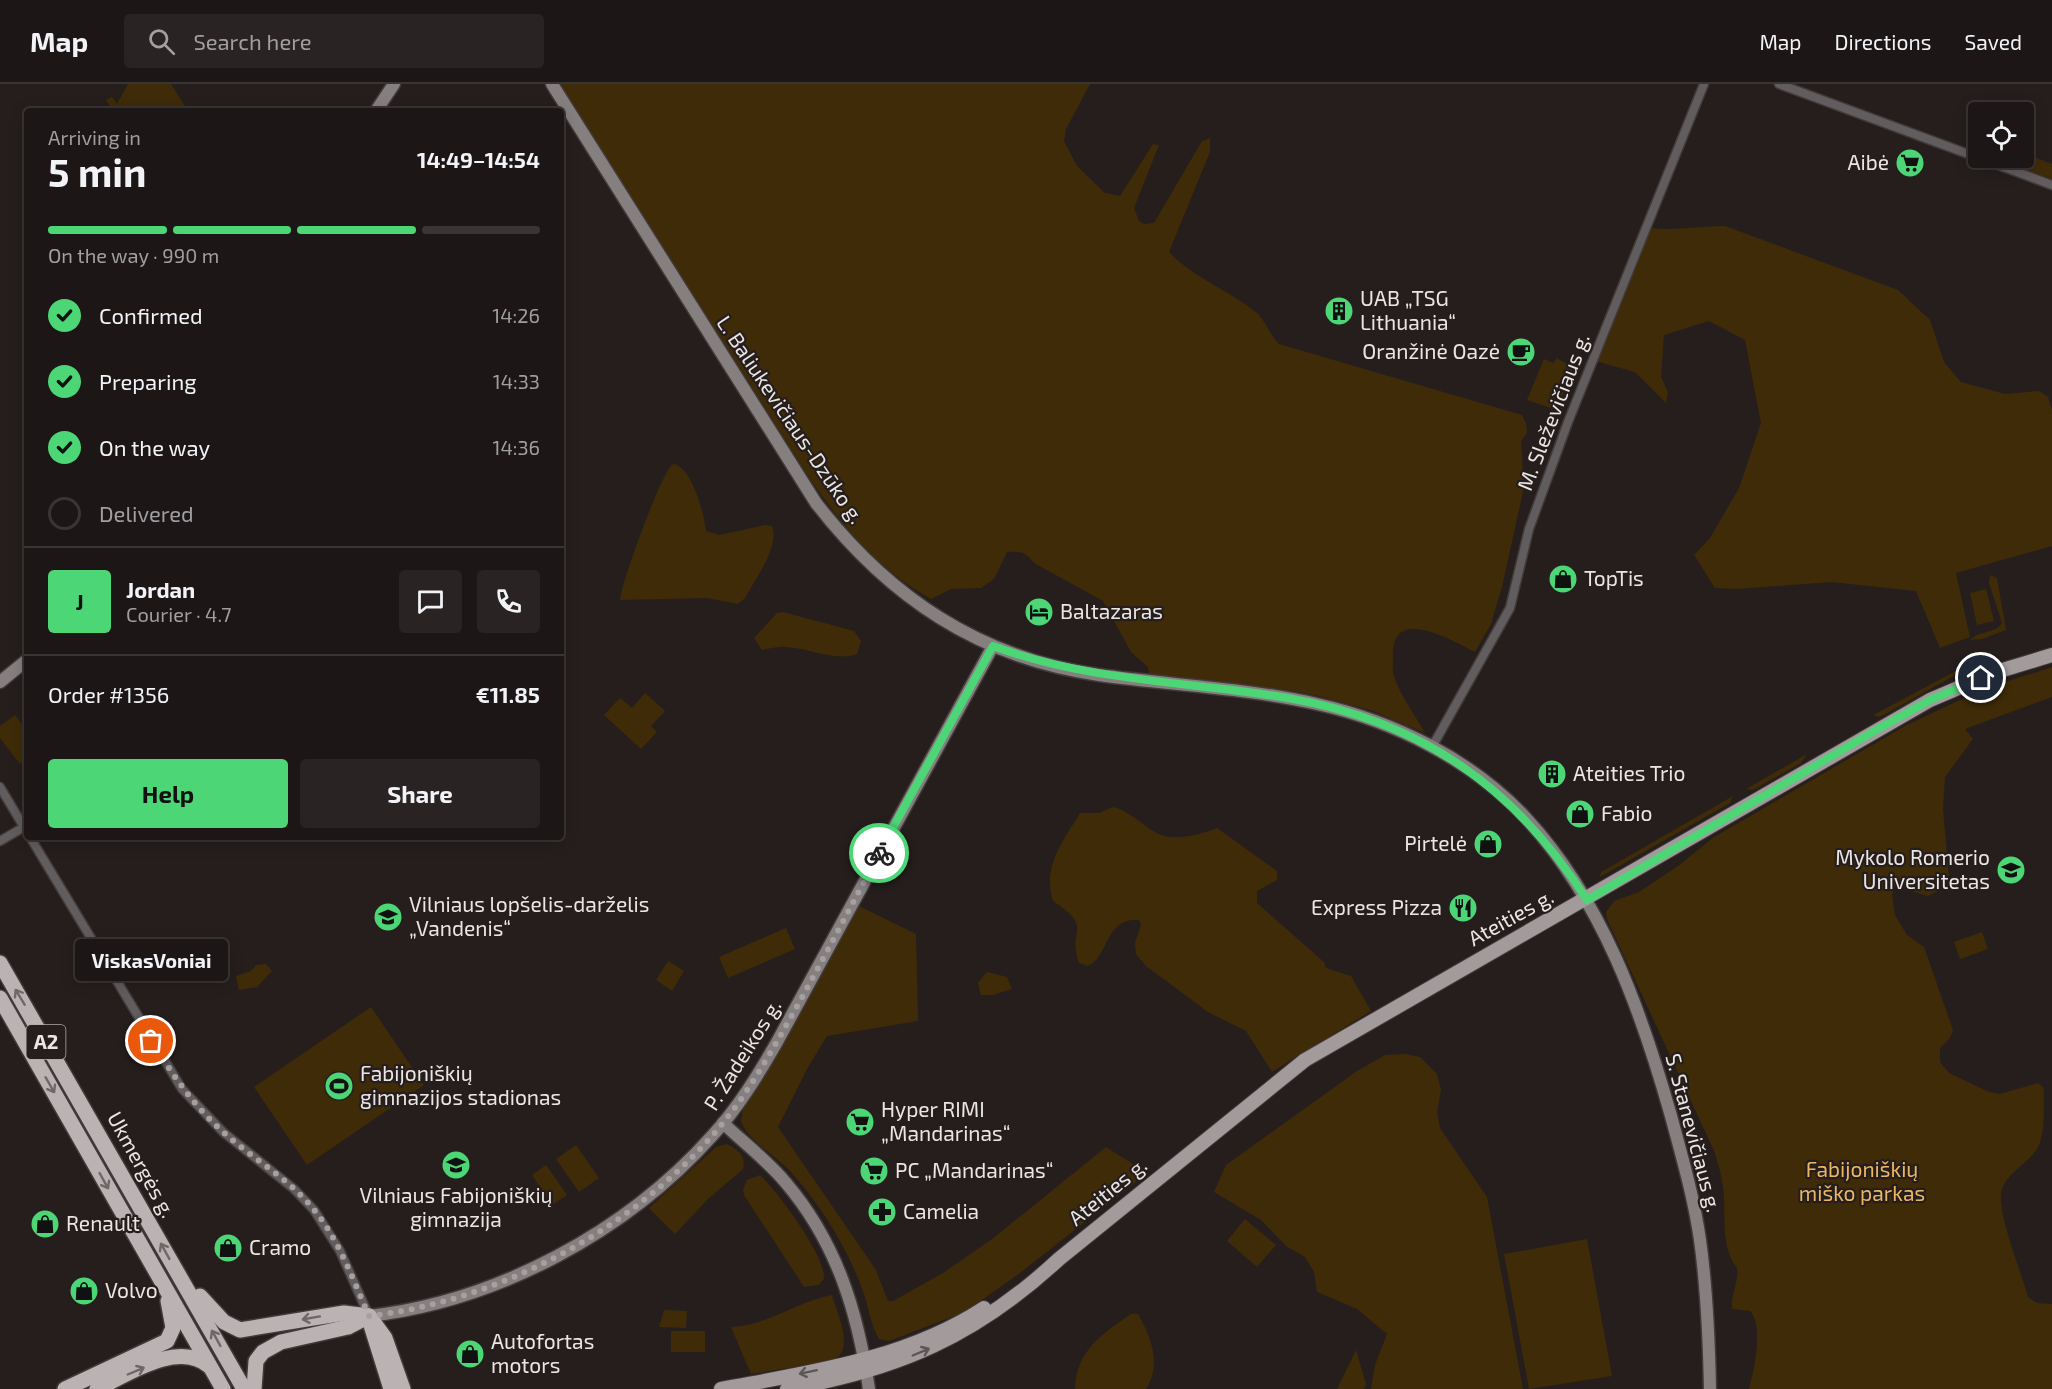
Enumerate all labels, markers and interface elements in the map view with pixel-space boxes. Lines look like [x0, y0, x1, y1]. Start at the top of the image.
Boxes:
search box [124, 14, 544, 68]
text: Map [30, 24, 88, 58]
icon: search [145, 25, 178, 58]
text: Search here [193, 28, 312, 54]
text: Map [1759, 29, 1802, 54]
text: Directions [1835, 29, 1931, 54]
text: Saved [1964, 29, 2022, 54]
map controls [1968, 102, 2034, 168]
button: locate [1968, 102, 2034, 168]
text: Arriving in [48, 125, 141, 149]
text: 14:49–14:54 [417, 146, 540, 172]
supermarket icon: Aibė [1894, 147, 1926, 179]
text: 5 min [48, 148, 147, 195]
place label: Aibė [1847, 149, 1889, 174]
text: On the way · 990 m [48, 243, 219, 267]
place label: UAB „TSG Lithuania“ [1360, 285, 1456, 334]
building icon: UAB „TSG Lithuania“ [1323, 295, 1355, 327]
icon: check [48, 299, 81, 332]
text: Confirmed [99, 302, 203, 328]
text: 14:26 [492, 303, 540, 327]
street label: L. Baliukevičiaus-Dzūko g. [712, 310, 870, 528]
street label: M. Sleževičiaus g. [1511, 329, 1594, 494]
cafe icon: Oranžinė Oazė [1505, 336, 1537, 368]
place label: Oranžinė Oazė [1362, 338, 1500, 363]
icon: check [48, 365, 81, 398]
text: Preparing [99, 368, 197, 394]
text: 14:33 [493, 369, 540, 393]
icon: check [48, 431, 81, 464]
text: On the way [99, 434, 210, 460]
text: 14:36 [492, 435, 540, 459]
text: Delivered [99, 500, 194, 526]
shop icon: TopTis [1547, 563, 1579, 595]
place label: TopTis [1584, 565, 1644, 590]
button: chat [399, 570, 462, 633]
button: phone [477, 570, 540, 633]
text: Jordan [126, 576, 195, 602]
text: J [75, 588, 84, 614]
hotel icon: Baltazaras [1023, 596, 1055, 628]
place label: Baltazaras [1060, 598, 1163, 623]
text: Courier · 4.7 [126, 602, 232, 626]
pin [1955, 652, 2006, 703]
icon: home [1964, 661, 1997, 694]
text: Order #1356 [48, 681, 169, 707]
text: €11.85 [476, 681, 540, 707]
building icon: Ateities Trio [1536, 758, 1568, 790]
button: Help [48, 759, 288, 828]
button: Share [300, 759, 540, 828]
place label: Ateities Trio [1573, 760, 1685, 785]
shop icon: Fabio [1564, 798, 1596, 830]
place label: Fabio [1601, 800, 1652, 825]
courier [849, 823, 909, 883]
shop icon: Pirtelė [1472, 828, 1504, 860]
place label: Pirtelė [1404, 830, 1467, 855]
icon: bike [863, 837, 896, 870]
place label: Mykolo Romerio Universitetas [1835, 844, 1990, 893]
school or university icon: Mykolo Romerio Universitetas [1995, 854, 2027, 886]
street label: Ateities g. [1463, 883, 1557, 950]
place label: Vilniaus lopšelis-darželis „Vandenis“ [409, 891, 649, 940]
restaurant icon: Express Pizza [1447, 892, 1479, 924]
place label: Express Pizza [1311, 894, 1442, 919]
school or university icon: Vilniaus lopšelis-darželis „Vandenis“ [372, 901, 404, 933]
callout: ViskasVoniai [74, 939, 228, 981]
text: ViskasVoniai [91, 948, 212, 972]
one-way arrow [14, 989, 26, 1006]
street label: P. Žadeikos g. [698, 994, 786, 1114]
pin [125, 1015, 176, 1066]
icon: bag [134, 1024, 167, 1057]
road number: A2 [26, 1025, 66, 1059]
street label: S. Stanevičiaus g. [1661, 1051, 1728, 1215]
place label: Fabijoniškių gimnazijos stadionas [360, 1060, 561, 1110]
sports icon: Fabijoniškių gimnazijos stadionas [323, 1070, 355, 1102]
one-way arrow [44, 1076, 56, 1093]
place label: Hyper RIMI „Mandarinas“ [881, 1096, 1011, 1145]
supermarket icon: Hyper RIMI „Mandarinas“ [844, 1106, 876, 1138]
street label: Ukmergės g. [103, 1107, 182, 1222]
school or university icon: Vilniaus Fabijoniškių gimnazija [440, 1149, 472, 1181]
street label: Ateities g. [1063, 1152, 1151, 1230]
supermarket icon: PC „Mandarinas“ [858, 1155, 890, 1187]
park label: Fabijoniškių miško parkas [1799, 1156, 1925, 1205]
place label: PC „Mandarinas“ [895, 1157, 1054, 1182]
one-way arrow [98, 1172, 110, 1189]
place label: Vilniaus Fabijoniškių gimnazija [359, 1182, 553, 1232]
pharmacy icon: Camelia [866, 1196, 898, 1228]
place label: Camelia [903, 1198, 979, 1223]
shop icon: Renault [29, 1208, 61, 1240]
place label: Renault [66, 1210, 140, 1235]
shop icon: Cramo [212, 1232, 244, 1264]
place label: Cramo [249, 1234, 311, 1259]
one-way arrow [159, 1243, 171, 1260]
shop icon: Volvo [68, 1275, 100, 1307]
place label: Volvo [105, 1277, 158, 1302]
one-way arrow [302, 1313, 322, 1324]
place label: Autofortas motors [491, 1328, 594, 1377]
one-way arrow [210, 1330, 222, 1347]
shop icon: Autofortas motors [454, 1338, 486, 1370]
one-way arrow [912, 1346, 930, 1357]
one-way arrow [127, 1365, 145, 1376]
one-way arrow [799, 1367, 818, 1379]

